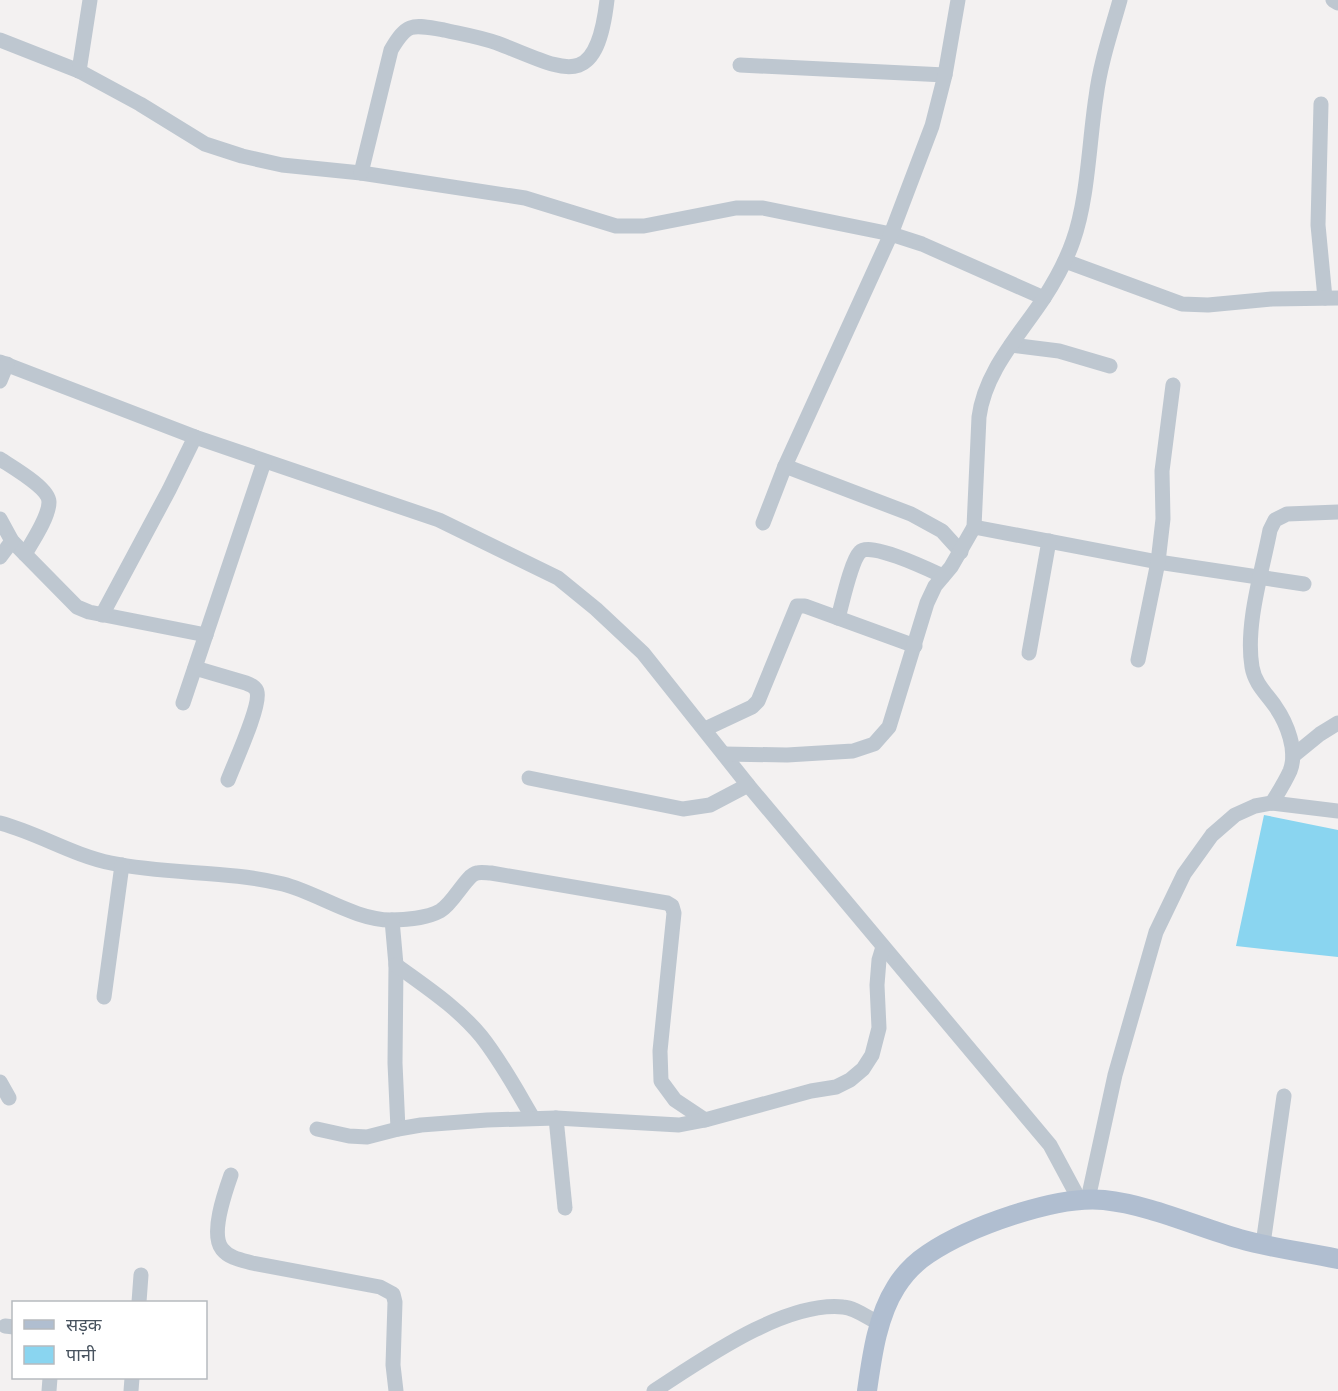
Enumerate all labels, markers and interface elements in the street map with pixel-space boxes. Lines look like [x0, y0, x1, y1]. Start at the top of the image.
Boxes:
legend [12, 1301, 207, 1379]
text: सड़क [66, 1314, 103, 1336]
text: पानी [66, 1344, 96, 1366]

